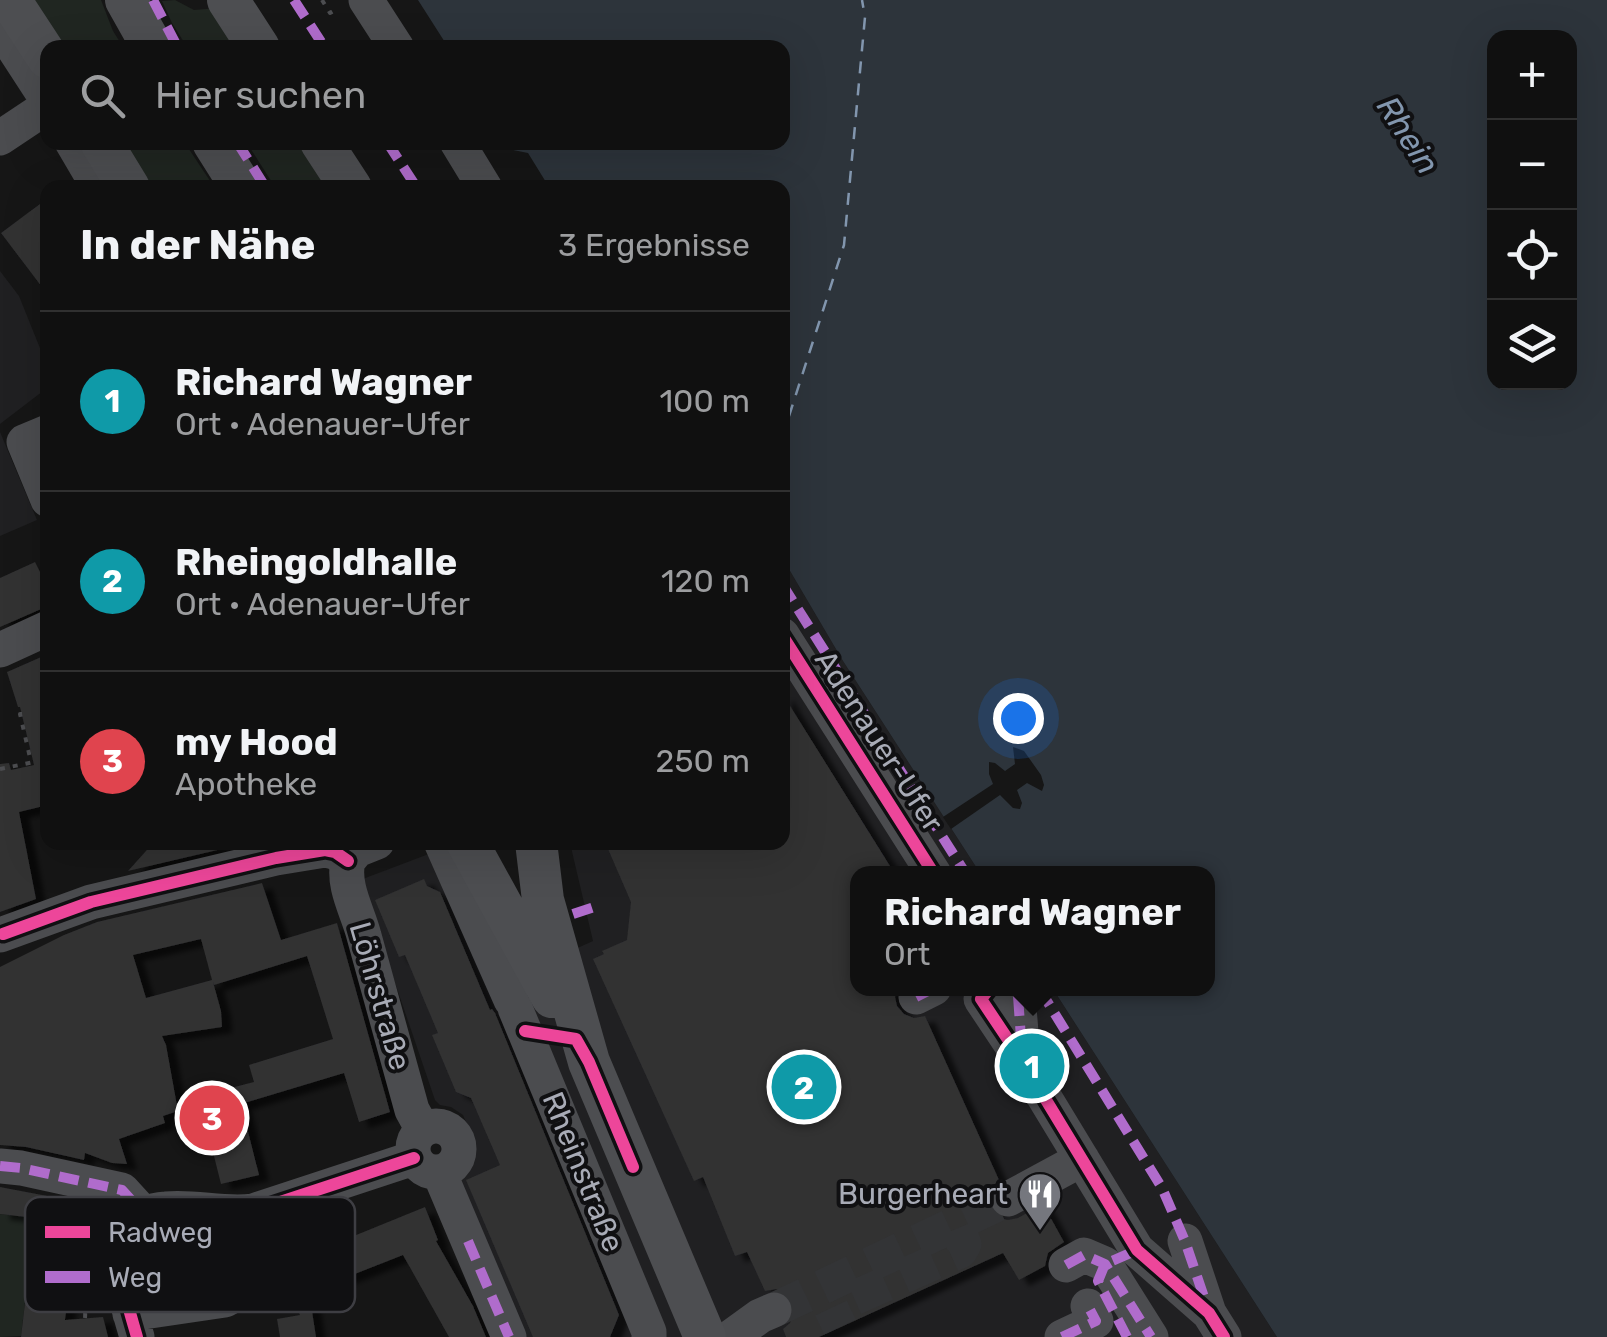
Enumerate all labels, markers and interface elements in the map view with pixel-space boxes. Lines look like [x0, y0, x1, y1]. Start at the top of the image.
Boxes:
map controls [1487, 30, 1577, 390]
button: + [1487, 30, 1577, 120]
search box [40, 40, 790, 150]
icon: search [75, 68, 130, 123]
text: Hier suchen [155, 72, 366, 118]
water label: Rhein [1369, 89, 1447, 181]
button: − [1487, 120, 1577, 210]
button: locate [1487, 210, 1577, 300]
text: In der Nähe [80, 220, 315, 270]
text: 3 Ergebnisse [558, 226, 750, 264]
button: layers [1487, 300, 1577, 390]
text: Richard Wagner [175, 359, 472, 405]
text: 1 [105, 382, 120, 420]
text: 100 m [659, 382, 750, 420]
text: Ort · Adenauer-Ufer [175, 405, 470, 443]
text: Rheingoldhalle [175, 539, 457, 585]
text: 2 [102, 562, 123, 600]
text: 120 m [661, 562, 750, 600]
text: Ort · Adenauer-Ufer [175, 585, 470, 623]
street label: Adenauer-Ufer [807, 643, 951, 839]
your location [993, 693, 1044, 744]
text: my Hood [175, 719, 338, 765]
text: 3 [102, 742, 123, 780]
text: 250 m [656, 742, 750, 780]
text: Apotheke [175, 765, 317, 803]
popup [850, 866, 1215, 996]
text: Richard Wagner [884, 889, 1181, 935]
street label: Löhrstraße [342, 918, 418, 1074]
text: Ort [884, 935, 930, 973]
pin: 1 [1000, 1028, 1064, 1104]
pin: 2 [772, 1050, 836, 1124]
pin: 3 [180, 1080, 244, 1156]
street label: Rheinstraße [535, 1087, 631, 1257]
restaurant icon: Burgerheart [1017, 1171, 1063, 1232]
place label: Burgerheart [838, 1176, 1008, 1212]
legend [25, 1197, 355, 1312]
text: Radweg [108, 1216, 213, 1249]
text: Weg [108, 1261, 162, 1294]

